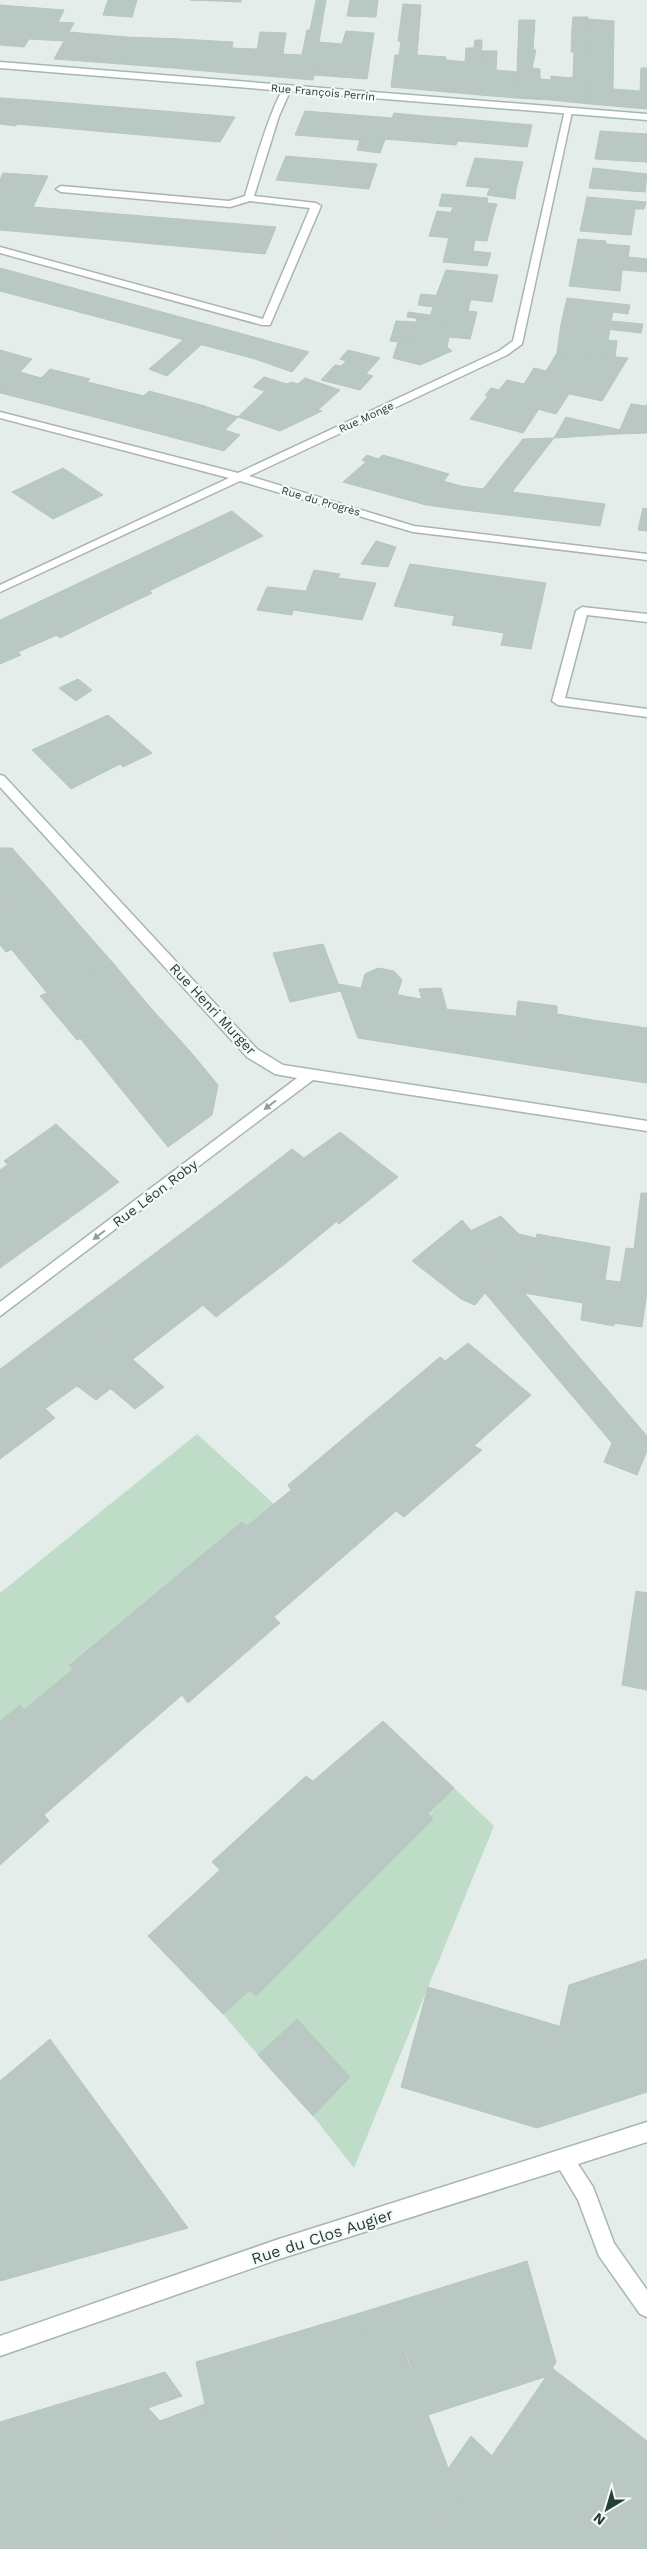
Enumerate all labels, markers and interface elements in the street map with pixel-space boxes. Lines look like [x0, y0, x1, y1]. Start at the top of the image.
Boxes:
street label: Rue François Perrin [270, 81, 376, 104]
street label: Rue Monge [337, 399, 396, 436]
street label: Rue du Progrès [280, 484, 362, 519]
street label: Rue Henri Murger [167, 960, 260, 1058]
one-way arrow [264, 1100, 277, 1111]
street label: Rue Léon Roby [109, 1155, 201, 1230]
one-way arrow [93, 1230, 106, 1241]
street label: Rue du Clos Augier [249, 2204, 396, 2268]
north arrow [582, 2484, 632, 2534]
text: N [590, 2510, 608, 2529]

